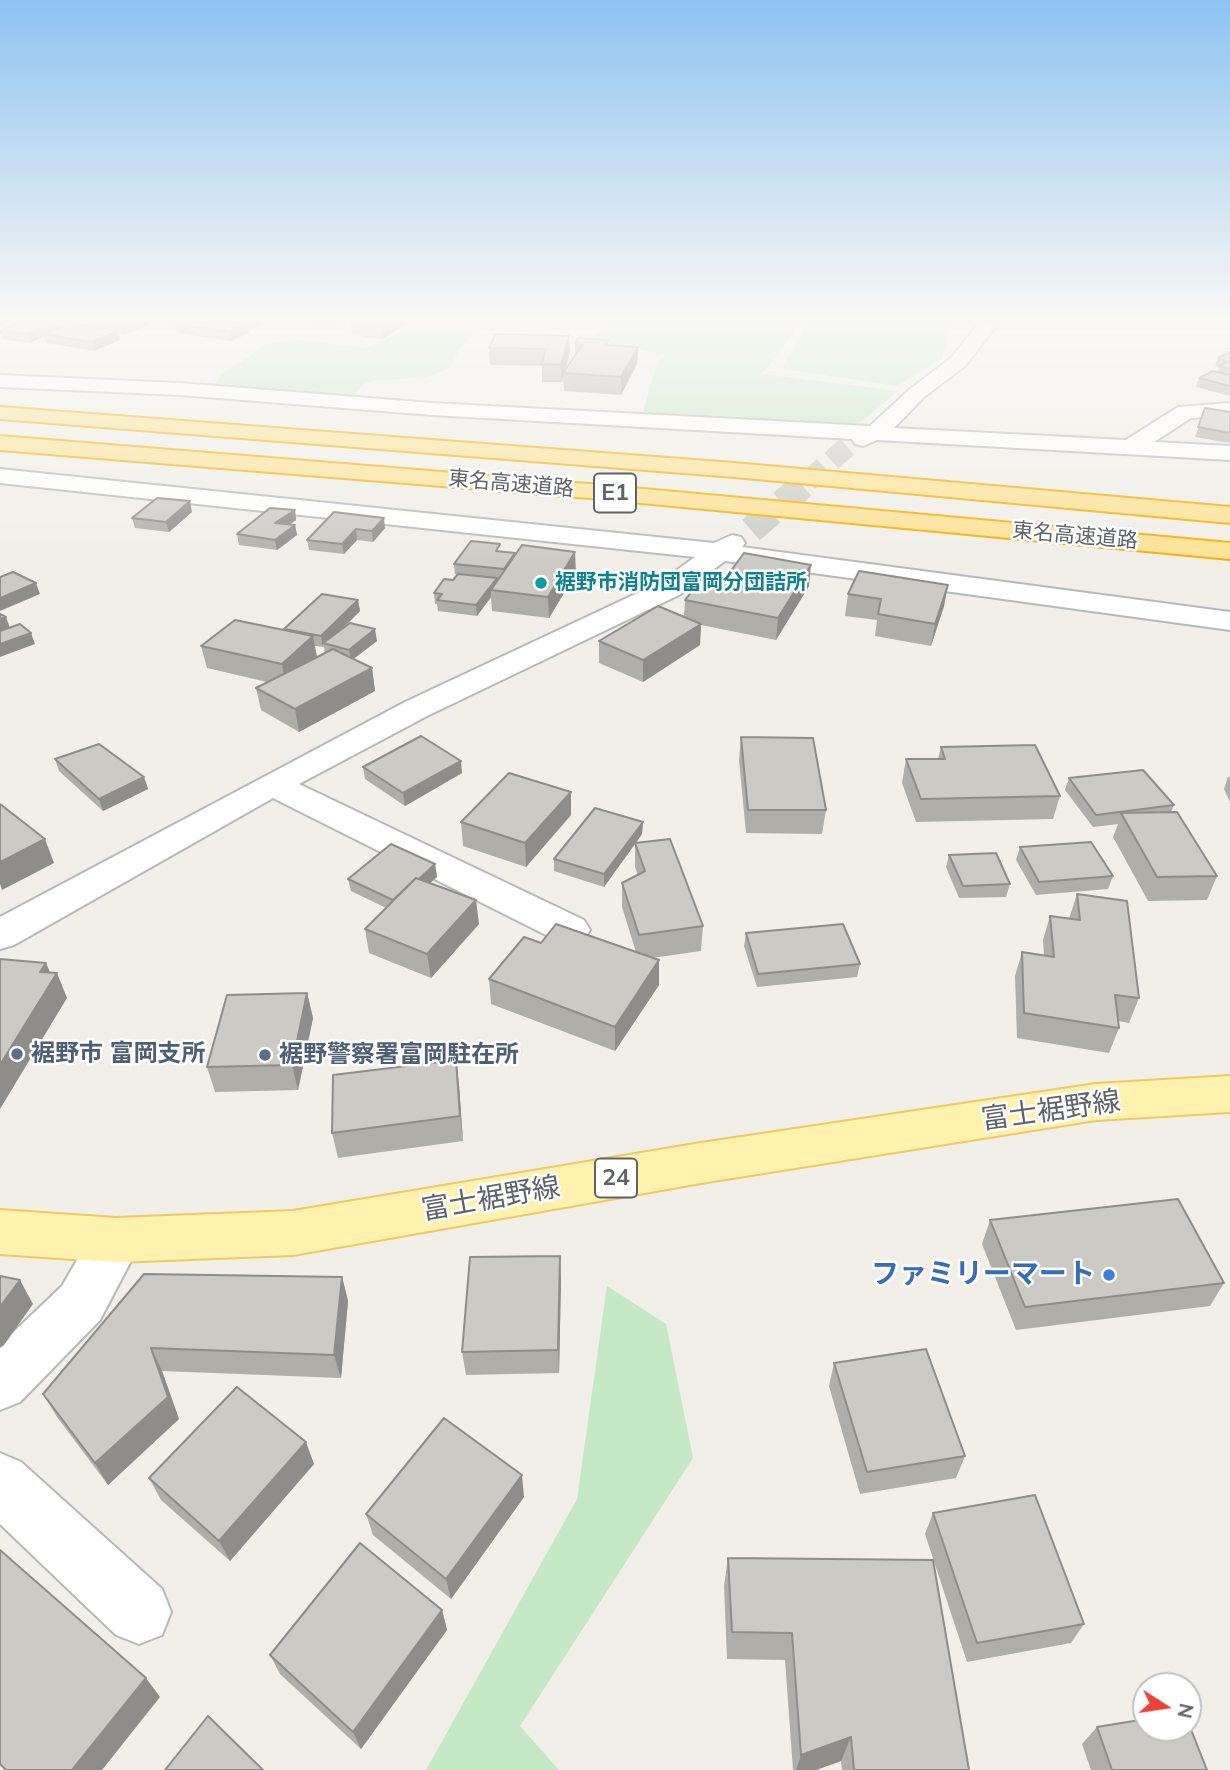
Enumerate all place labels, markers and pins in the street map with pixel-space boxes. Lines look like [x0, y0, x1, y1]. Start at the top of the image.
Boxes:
place label: 裾野市消防団富岡分団詰所 [555, 570, 807, 596]
marker: 裾野市消防団富岡分団詰所 [533, 575, 549, 591]
place label: 裾野市 富岡支所 [31, 1040, 206, 1068]
place label: 裾野警察署富岡駐在所 [279, 1041, 519, 1069]
marker: 裾野市 富岡支所 [9, 1046, 25, 1062]
marker: 裾野警察署富岡駐在所 [257, 1047, 273, 1063]
place label: ファミリーマート [871, 1258, 1095, 1292]
marker: ファミリーマート [1101, 1267, 1117, 1283]

